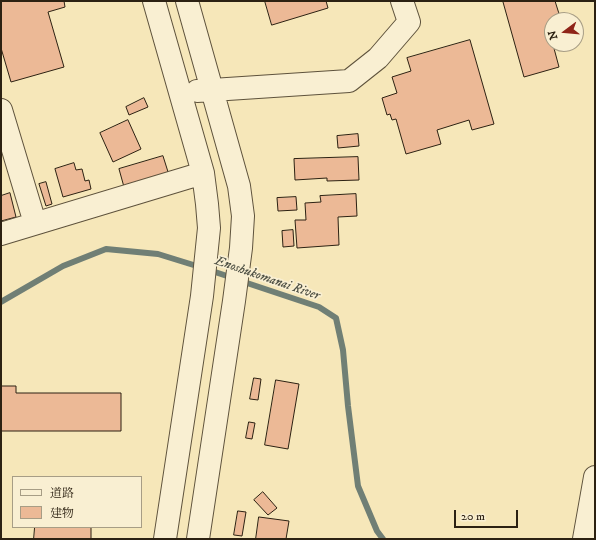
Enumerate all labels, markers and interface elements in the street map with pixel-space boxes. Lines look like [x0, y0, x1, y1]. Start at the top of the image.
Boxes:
north arrow [544, 12, 584, 52]
text: N [545, 29, 561, 41]
water label: Enoshukomanai River [212, 254, 322, 304]
legend [12, 476, 142, 528]
text: 道路 [50, 486, 74, 501]
scale bar [456, 502, 520, 528]
text: 建物 [50, 506, 74, 521]
text: 20 m [461, 509, 485, 524]

